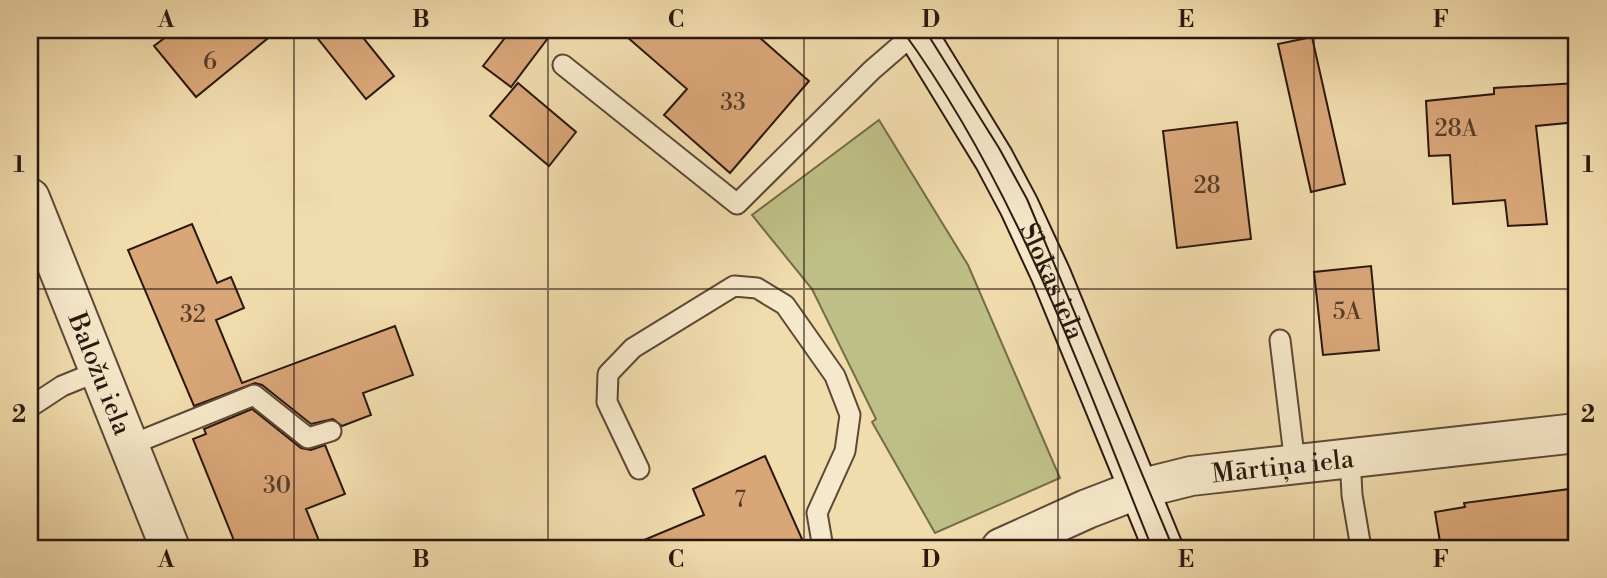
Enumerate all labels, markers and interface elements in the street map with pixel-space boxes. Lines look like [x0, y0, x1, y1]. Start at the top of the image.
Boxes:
text: A [157, 6, 175, 34]
text: B [412, 6, 430, 34]
text: C [668, 6, 684, 34]
text: D [922, 6, 940, 34]
text: E [1178, 6, 1194, 34]
text: F [1433, 6, 1449, 34]
house number: 6 [203, 48, 217, 76]
house number: 33 [720, 89, 746, 117]
house number: 28A [1435, 115, 1479, 143]
text: 1 [13, 151, 25, 179]
text: 1 [1582, 151, 1594, 179]
house number: 28 [1193, 172, 1221, 200]
street label: Slokas iela [1012, 218, 1091, 346]
house number: 5A [1333, 298, 1362, 326]
house number: 32 [180, 301, 206, 329]
street label: Baložu iela [60, 307, 138, 440]
text: 2 [12, 401, 26, 429]
text: 2 [1581, 401, 1595, 429]
street label: Mārtiņa iela [1210, 443, 1356, 491]
house number: 30 [263, 472, 291, 500]
house number: 7 [734, 486, 746, 514]
text: A [157, 546, 175, 574]
text: B [412, 546, 430, 574]
text: C [668, 546, 684, 574]
text: D [922, 546, 940, 574]
text: E [1178, 546, 1194, 574]
text: F [1433, 546, 1449, 574]

